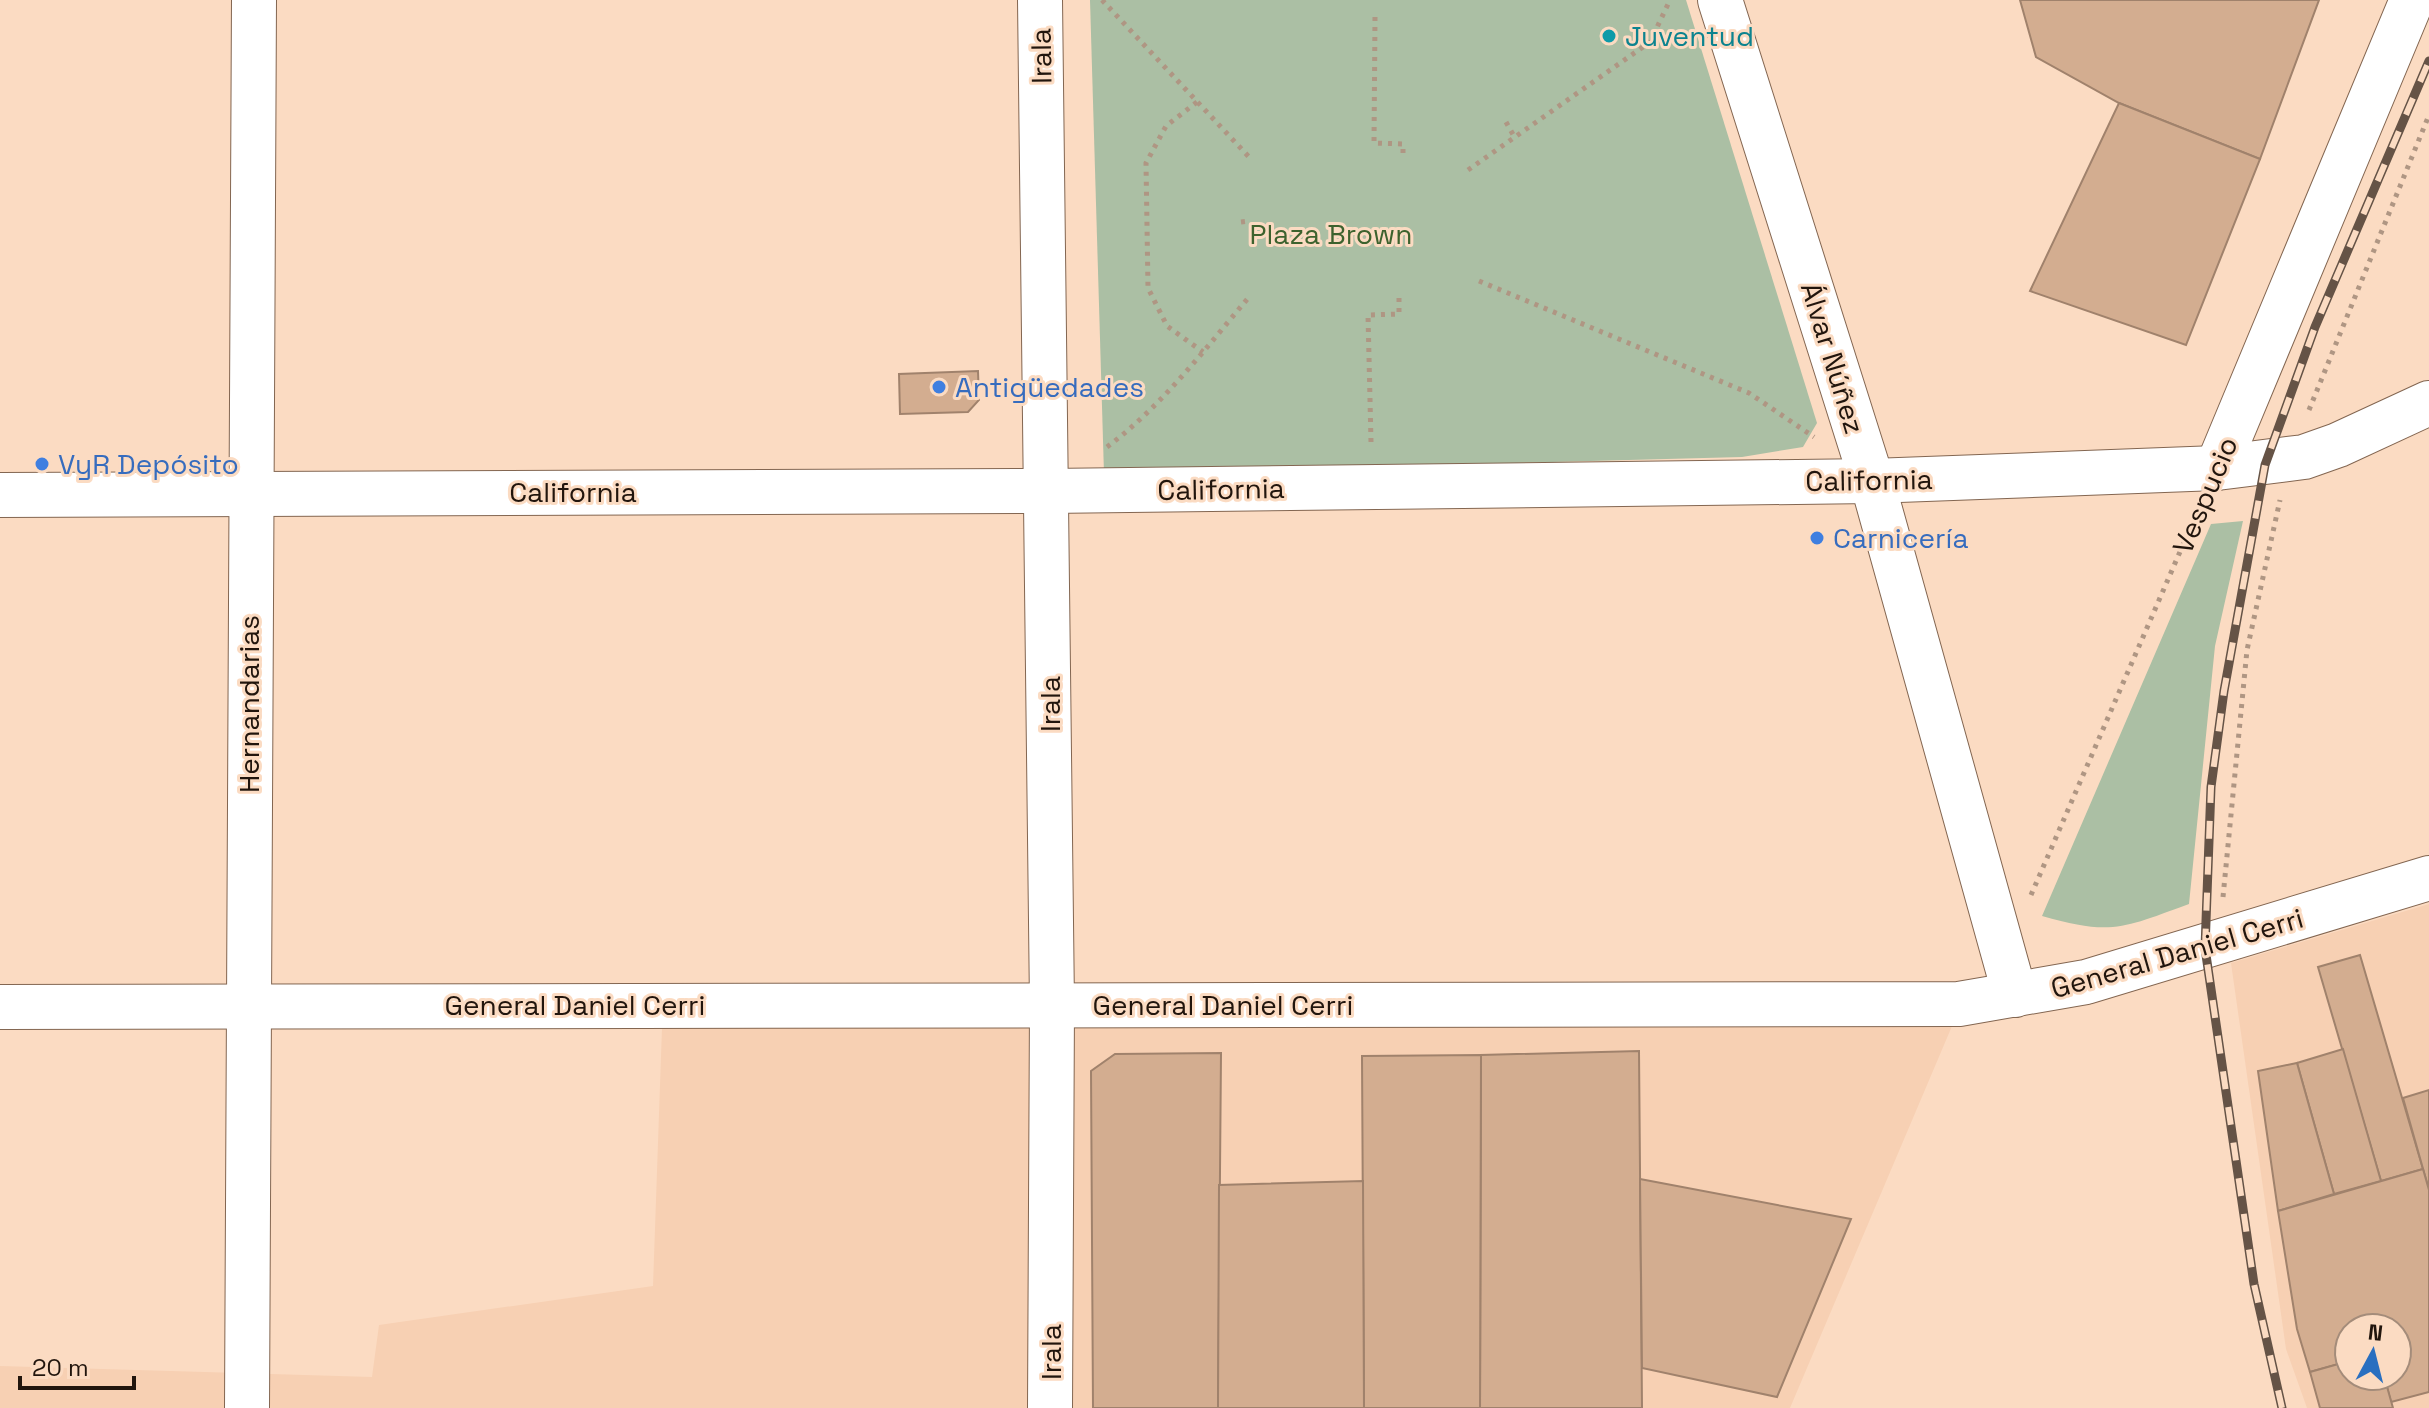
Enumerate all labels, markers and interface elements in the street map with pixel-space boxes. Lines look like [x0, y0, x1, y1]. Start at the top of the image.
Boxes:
place label: Juventud [1625, 18, 1754, 54]
marker: Juventud [1600, 27, 1618, 45]
street label: Irala [1023, 28, 1059, 84]
park label: Plaza Brown [1250, 216, 1412, 252]
street label: Álvar Núñez [1793, 278, 1873, 438]
place label: Antigüedades [955, 369, 1144, 405]
marker: Antigüedades [930, 378, 948, 396]
street label: Vespucio [2164, 431, 2246, 559]
place label: VyR Depósito [58, 446, 239, 482]
marker: VyR Depósito [33, 455, 51, 473]
street label: California [1805, 461, 1933, 499]
street label: California [1157, 470, 1285, 508]
street label: California [509, 474, 637, 510]
place label: Carnicería [1833, 520, 1969, 556]
marker: Carnicería [1808, 529, 1826, 547]
street label: Hernandarias [231, 615, 267, 793]
street label: Irala [1032, 676, 1068, 732]
street label: General Daniel Cerri [2047, 900, 2307, 1006]
street label: General Daniel Cerri [445, 987, 705, 1023]
street label: General Daniel Cerri [1093, 987, 1353, 1023]
north arrow [2333, 1312, 2413, 1392]
text: N [2366, 1317, 2384, 1347]
street label: Irala [1033, 1324, 1069, 1380]
scale bar [20, 1340, 134, 1390]
text: 20 m [32, 1352, 89, 1383]

